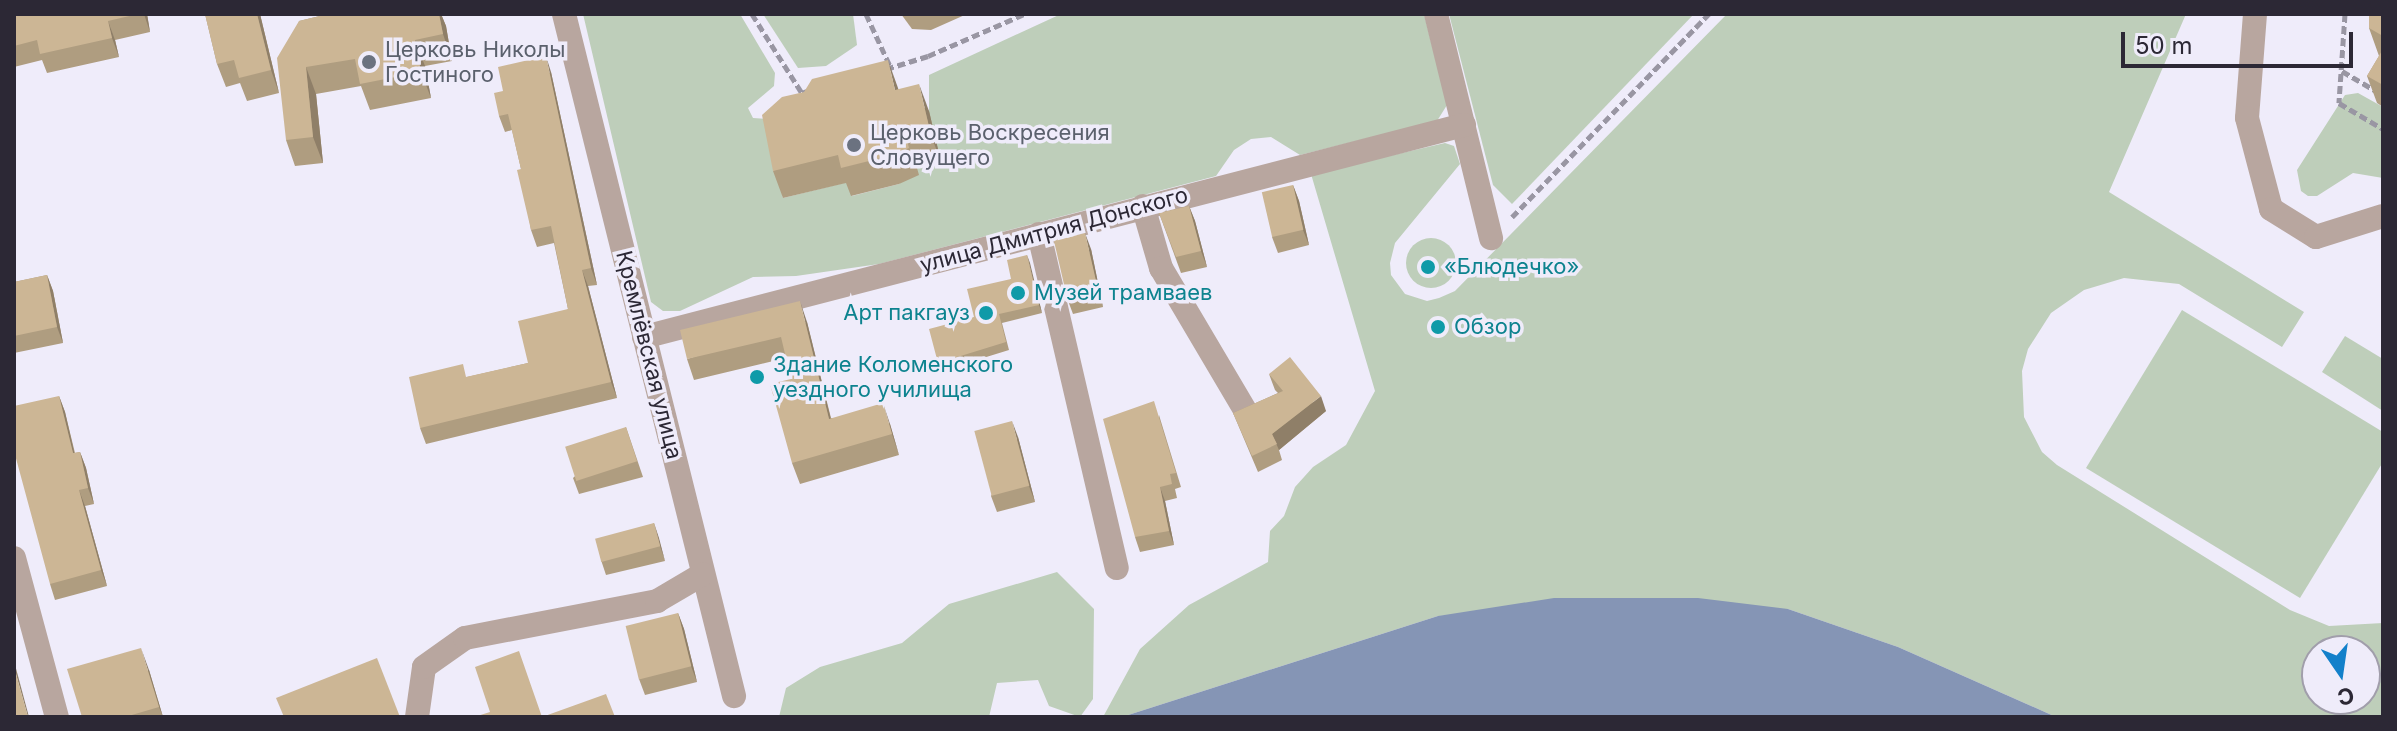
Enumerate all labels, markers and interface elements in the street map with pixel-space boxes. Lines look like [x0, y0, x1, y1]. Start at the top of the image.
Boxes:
scale bar [2125, 16, 2357, 66]
text: 50 m [2135, 31, 2193, 60]
place label: Церковь Николы Гостиного [385, 36, 566, 88]
marker: Церковь Николы Гостиного [360, 53, 378, 71]
place label: Церковь Воскресения Словущего [870, 119, 1110, 170]
marker: Церковь Воскресения Словущего [845, 136, 863, 154]
street label: улица Дмитрия Донского [917, 182, 1191, 278]
street label: Кремлёвская улица [610, 248, 688, 462]
place label: «Блюдечко» [1444, 254, 1579, 280]
marker: «Блюдечко» [1419, 258, 1437, 276]
place label: Музей трамваев [1034, 280, 1212, 306]
marker: Музей трамваев [1009, 284, 1027, 302]
place label: Арт пакгауз [843, 300, 970, 326]
marker: Арт пакгауз [977, 304, 995, 322]
place label: Обзор [1454, 314, 1521, 340]
marker: Обзор [1429, 318, 1447, 336]
place label: Здание Коломенского уездного училища [773, 351, 1013, 402]
marker: Здание Коломенского уездного училища [748, 368, 766, 386]
north arrow [2301, 635, 2381, 715]
text: С [2335, 682, 2357, 711]

